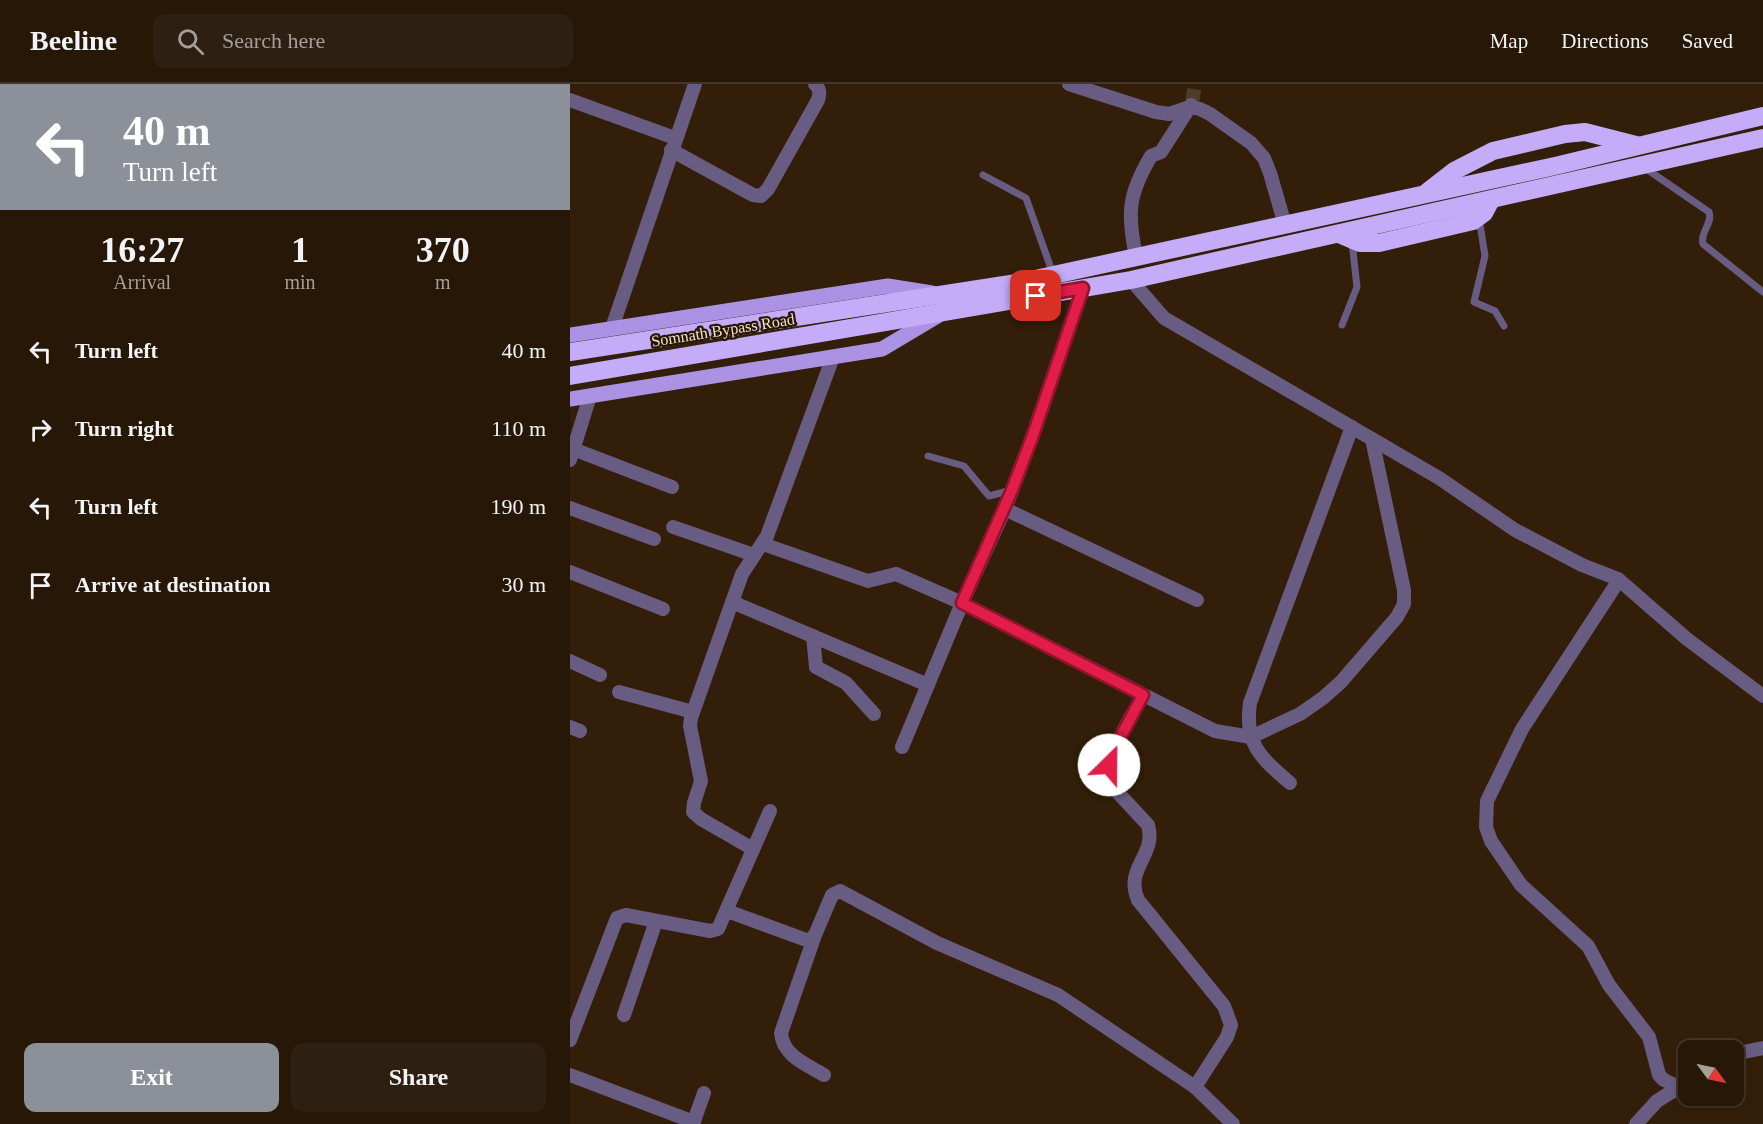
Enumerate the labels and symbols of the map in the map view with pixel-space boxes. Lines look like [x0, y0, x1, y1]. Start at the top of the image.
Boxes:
pin [1010, 270, 1061, 321]
street label: Somnath Bypass Road [650, 310, 796, 351]
position arrow [1077, 733, 1141, 797]
north arrow [1678, 1040, 1744, 1106]

